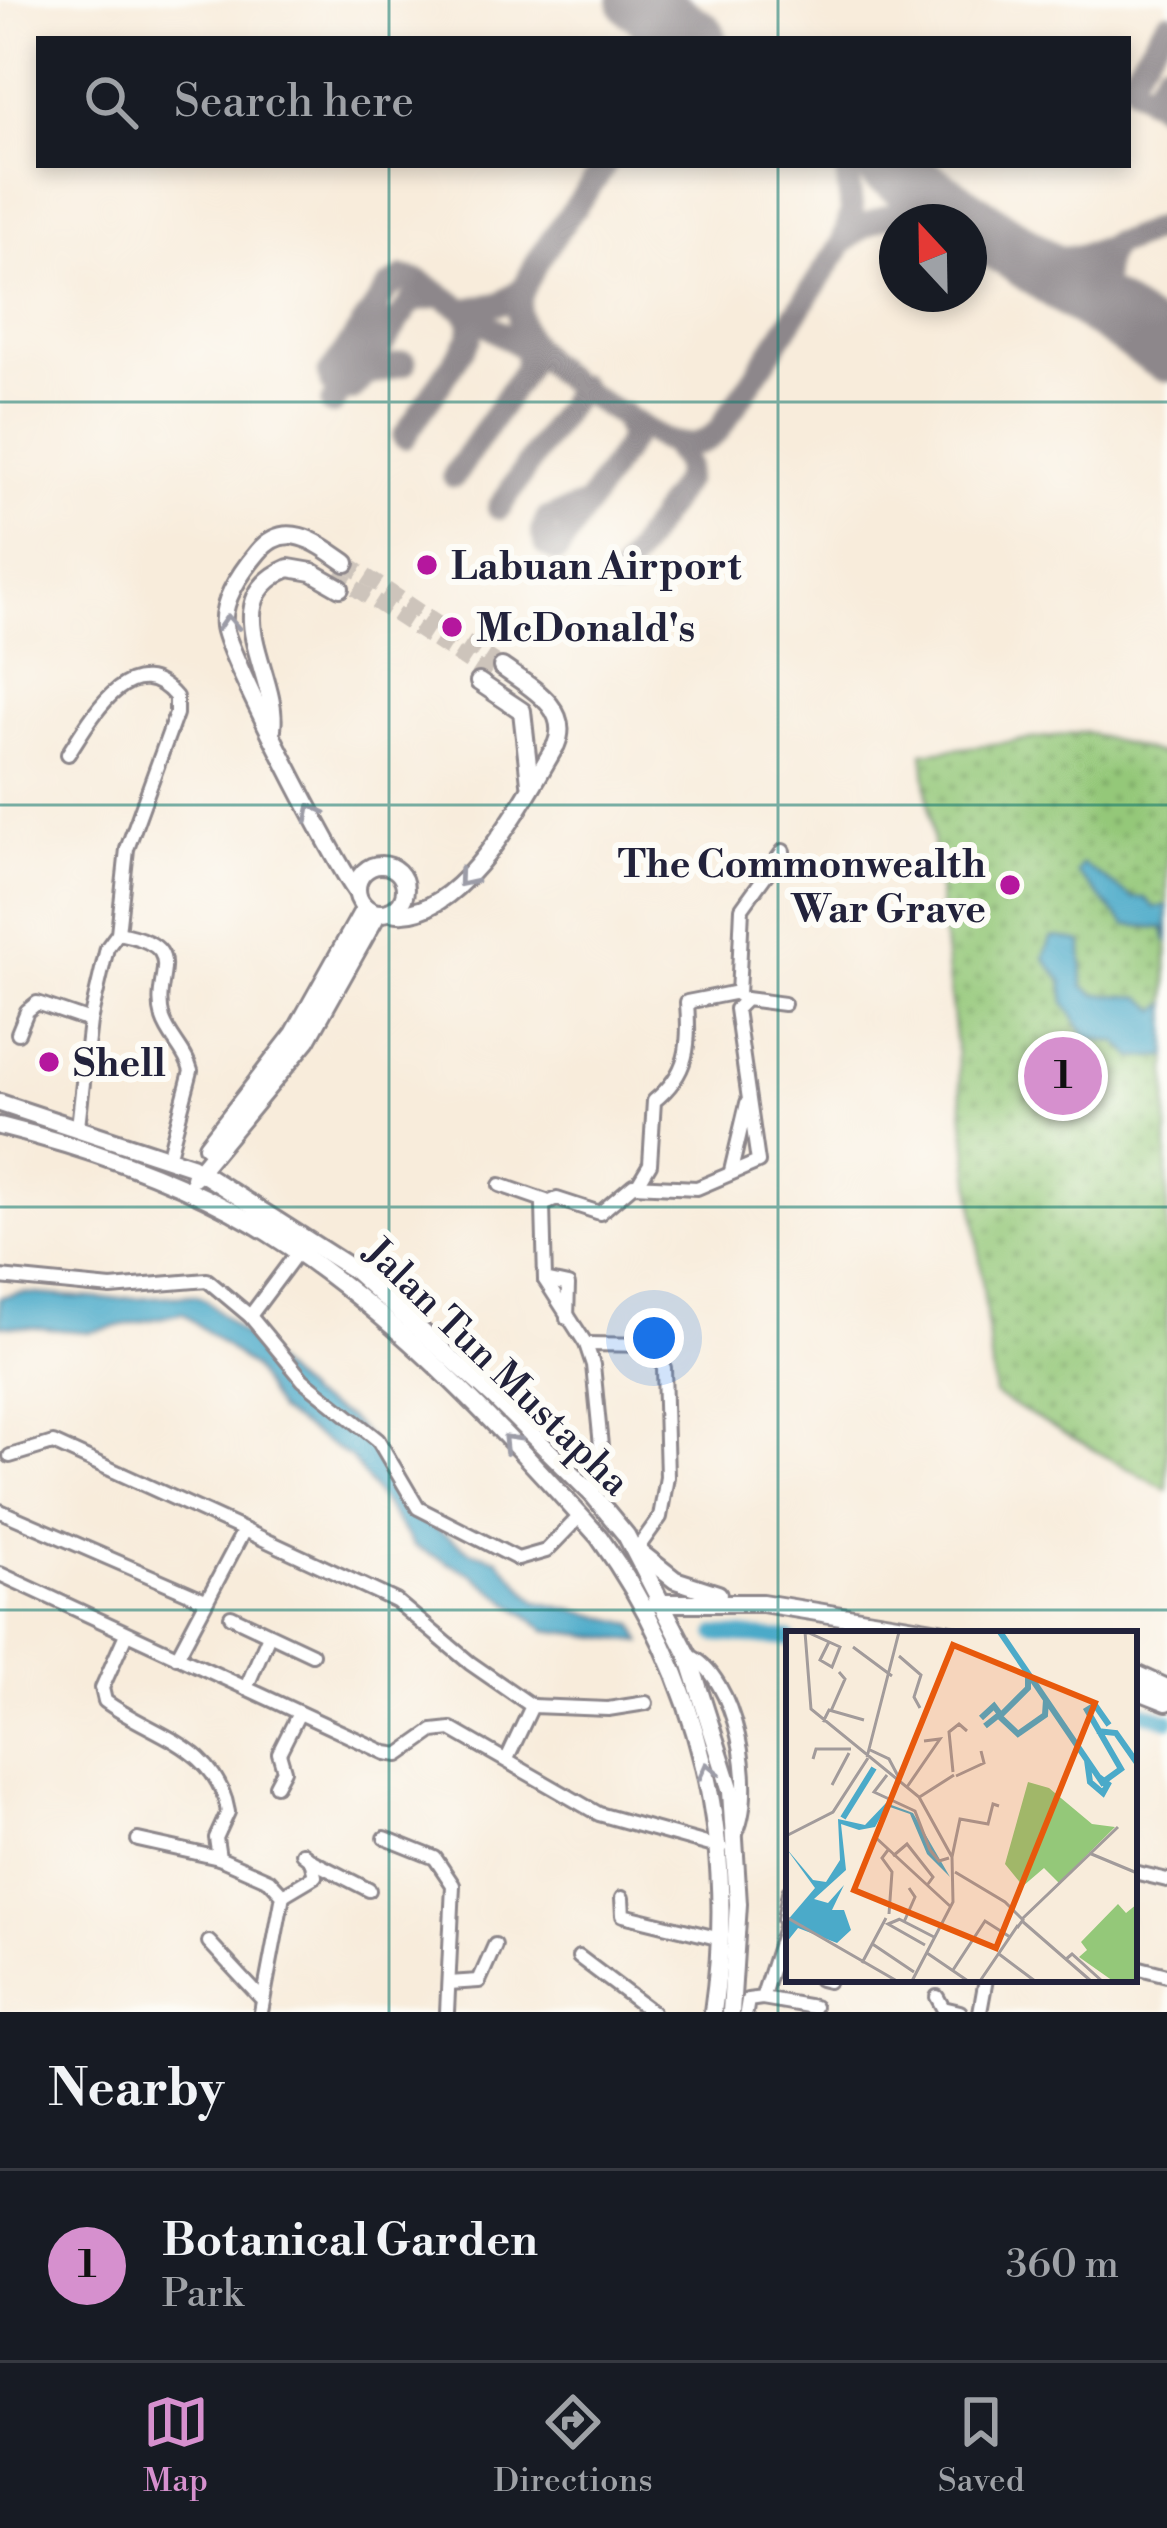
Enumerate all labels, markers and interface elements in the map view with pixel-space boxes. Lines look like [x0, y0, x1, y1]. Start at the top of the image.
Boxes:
search box [36, 36, 1131, 168]
icon: search [78, 69, 144, 135]
text: Search here [174, 74, 414, 131]
north arrow [879, 204, 987, 312]
place label: Labuan Airport [451, 543, 743, 592]
marker: Labuan Airport [414, 552, 440, 578]
place label: McDonald's [476, 605, 695, 654]
one-way arrow [215, 614, 241, 632]
marker: McDonald's [439, 614, 465, 640]
one-way arrow [305, 802, 328, 824]
place label: The Commonwealth War Grave [618, 841, 986, 935]
one-way arrow [457, 865, 479, 887]
marker: The Commonwealth War Grave [997, 872, 1023, 898]
pin: 1 [1024, 1031, 1102, 1121]
place label: Shell [73, 1040, 166, 1089]
marker: Shell [36, 1049, 62, 1075]
street label: Jalan Tun Mustapha [352, 1227, 639, 1507]
your location [624, 1308, 684, 1368]
one-way arrow [502, 1434, 524, 1456]
inset map [786, 1631, 1137, 1982]
one-way arrow [697, 1761, 722, 1781]
text: Nearby [48, 2058, 224, 2122]
text: Botanical Garden [162, 2213, 538, 2270]
text: 1 [78, 2241, 96, 2290]
text: 360 m [1006, 2241, 1119, 2290]
text: Park [162, 2270, 243, 2319]
tab: Map [143, 2389, 209, 2502]
tab: Directions [494, 2389, 653, 2502]
tab: Saved [938, 2389, 1024, 2502]

